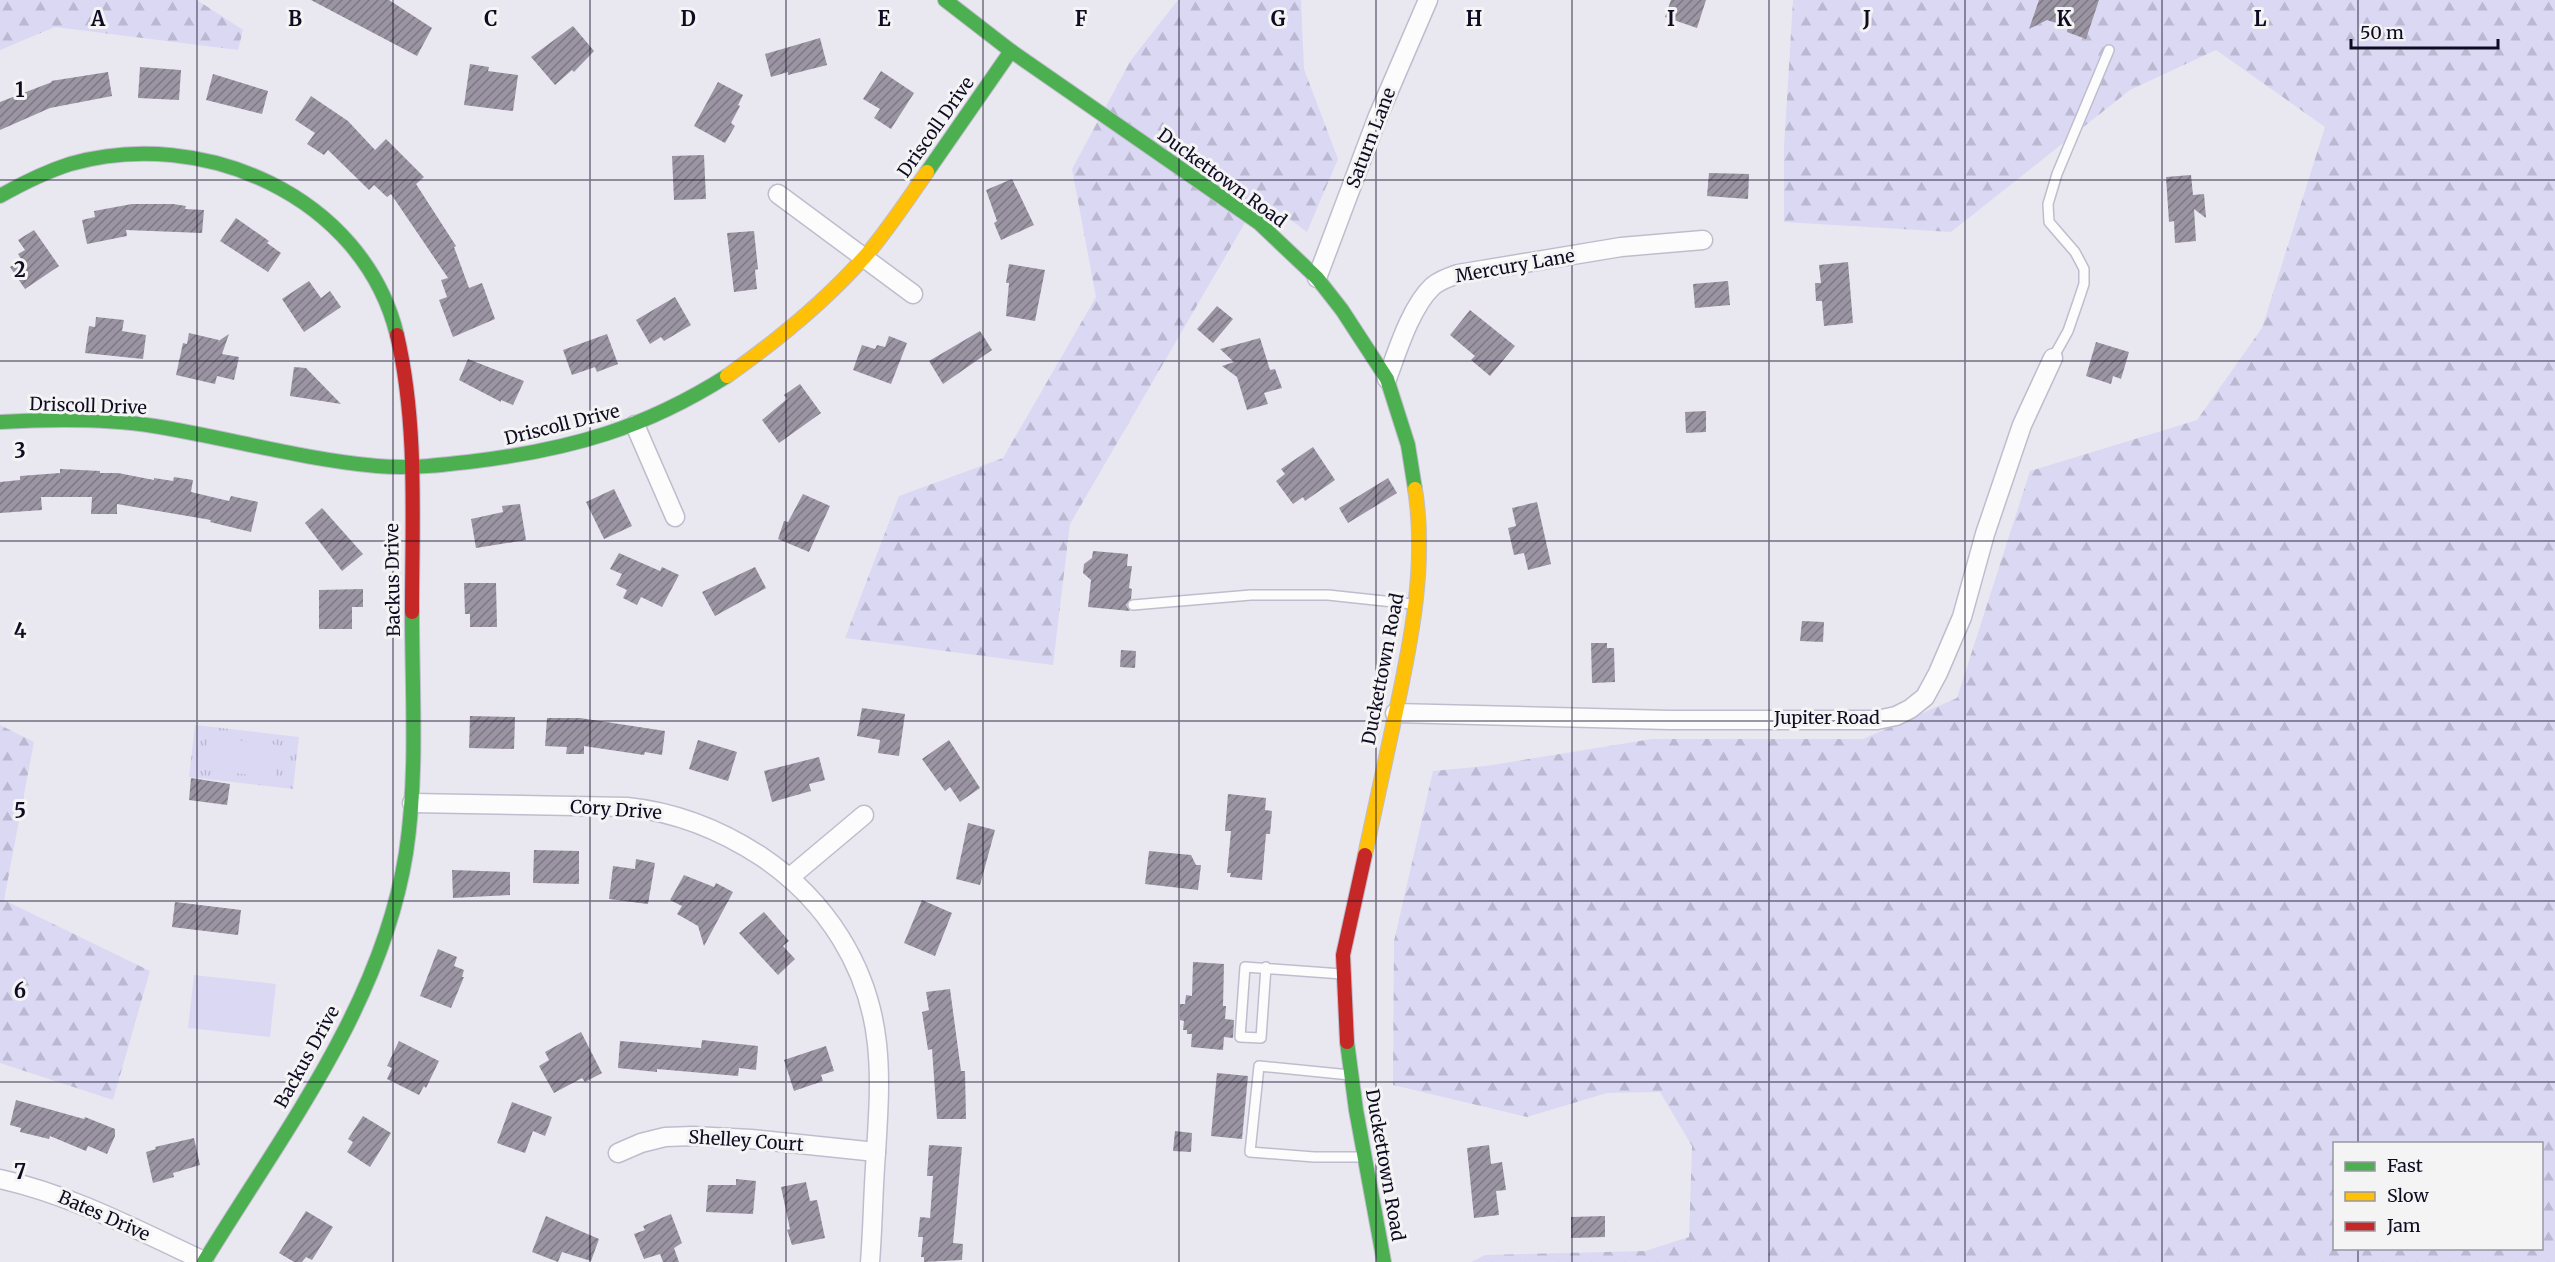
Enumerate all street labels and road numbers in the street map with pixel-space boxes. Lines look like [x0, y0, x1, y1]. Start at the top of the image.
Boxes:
street label: Driscoll Drive [892, 72, 979, 182]
street label: Saturn Lane [1341, 84, 1400, 191]
street label: Duckettown Road [1153, 123, 1291, 232]
street label: Mercury Lane [1453, 244, 1576, 287]
street label: Driscoll Drive [29, 392, 147, 419]
street label: Driscoll Drive [502, 399, 622, 450]
street label: Backus Drive [380, 523, 405, 637]
street label: Duckettown Road [1357, 591, 1409, 747]
street label: Jupiter Road [1773, 706, 1880, 729]
street label: Cory Drive [569, 795, 663, 824]
street label: Backus Drive [269, 1002, 344, 1112]
street label: Duckettown Road [1361, 1087, 1410, 1243]
street label: Shelley Court [688, 1125, 804, 1156]
street label: Bates Drive [55, 1185, 154, 1246]

